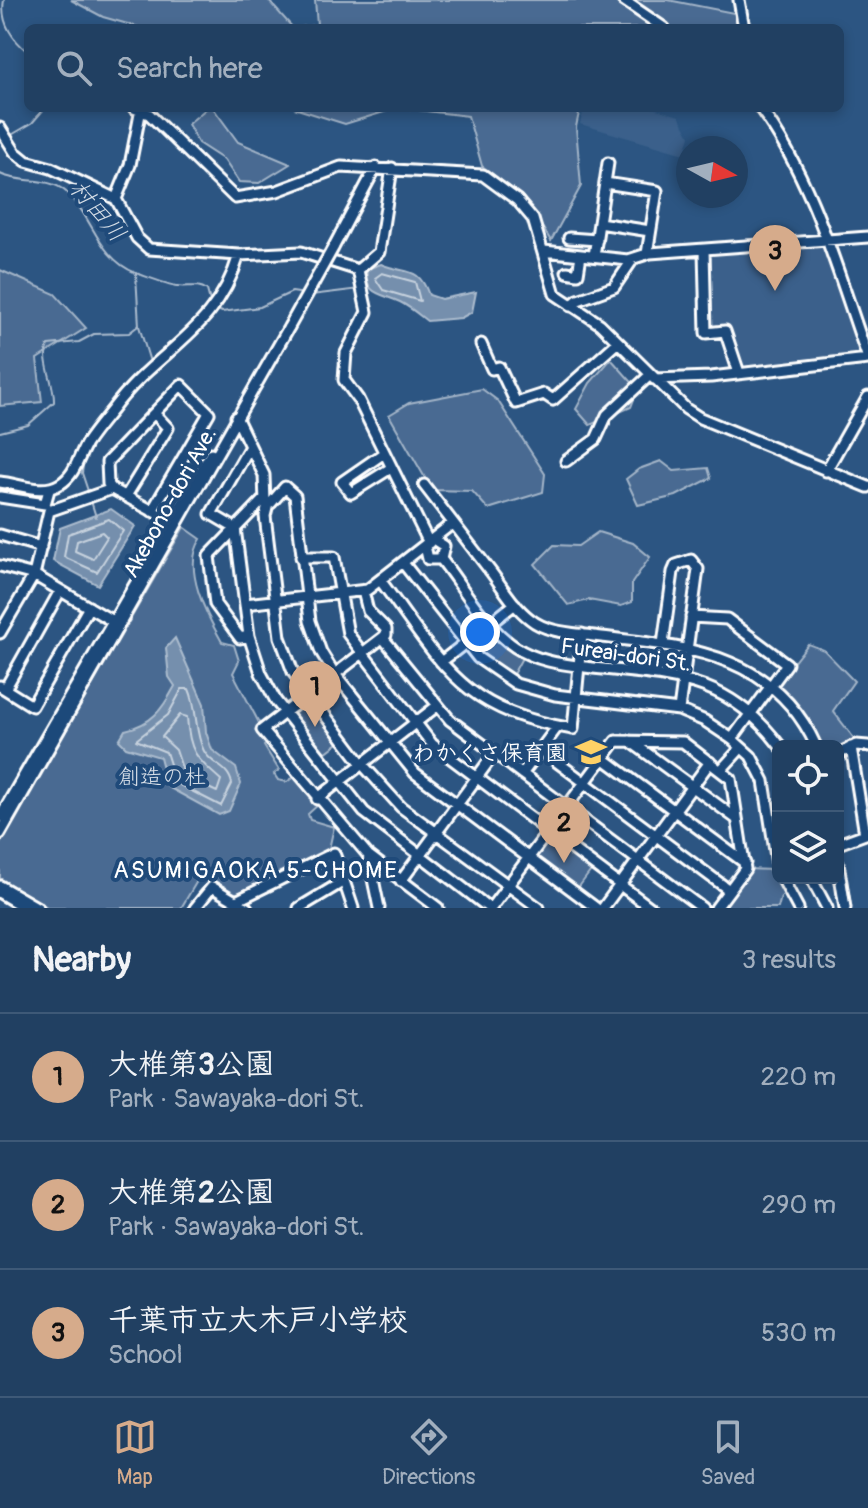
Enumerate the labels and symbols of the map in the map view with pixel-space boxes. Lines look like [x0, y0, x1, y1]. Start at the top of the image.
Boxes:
north arrow [676, 136, 748, 208]
water label: 村田川 [63, 174, 132, 248]
pin: 3 [749, 225, 801, 291]
street label: Akebono-dori Ave. [117, 422, 223, 583]
your location [460, 612, 500, 652]
street label: Fureai-dori St. [559, 632, 693, 678]
pin: 1 [289, 661, 341, 727]
school or university icon: わかくさ保育園 [574, 735, 608, 769]
place label: わかくさ保育園 [413, 739, 567, 767]
park label: 創造の杜 [118, 763, 206, 791]
pin: 2 [538, 797, 590, 863]
district label: ASUMIGAOKA 5-CHOME [113, 856, 399, 885]

